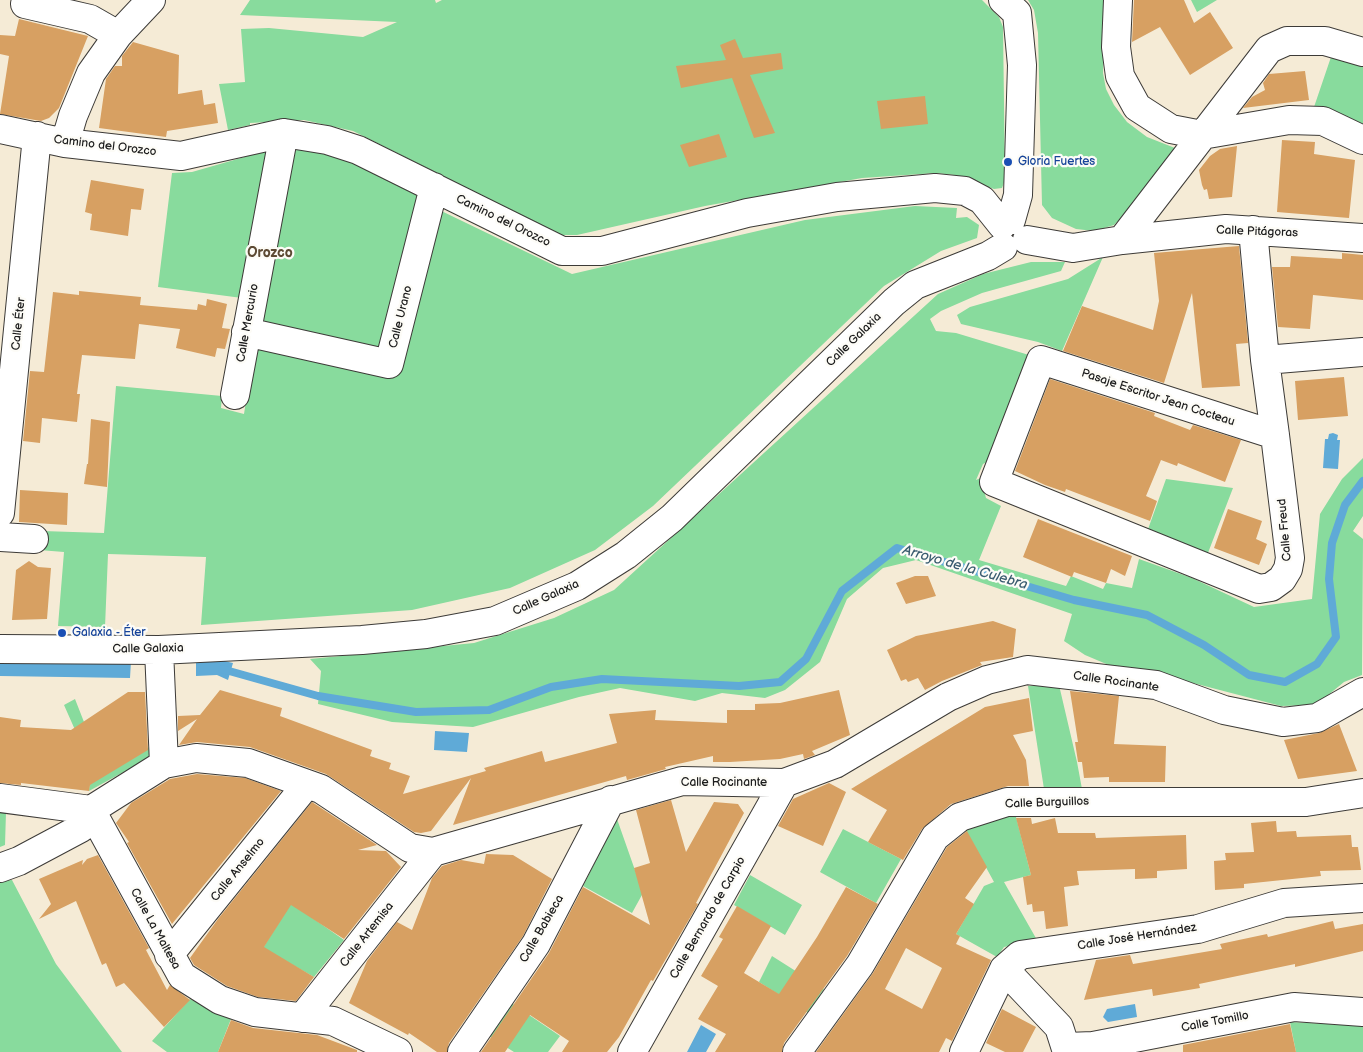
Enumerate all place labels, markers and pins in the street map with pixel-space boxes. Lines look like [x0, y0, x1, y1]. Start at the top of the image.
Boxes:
place label: Gloria Fuertes [1018, 155, 1095, 169]
marker: Gloria Fuertes [1002, 156, 1014, 168]
place label: Galaxia - Éter [72, 626, 146, 640]
marker: Galaxia - Éter [56, 627, 68, 639]

